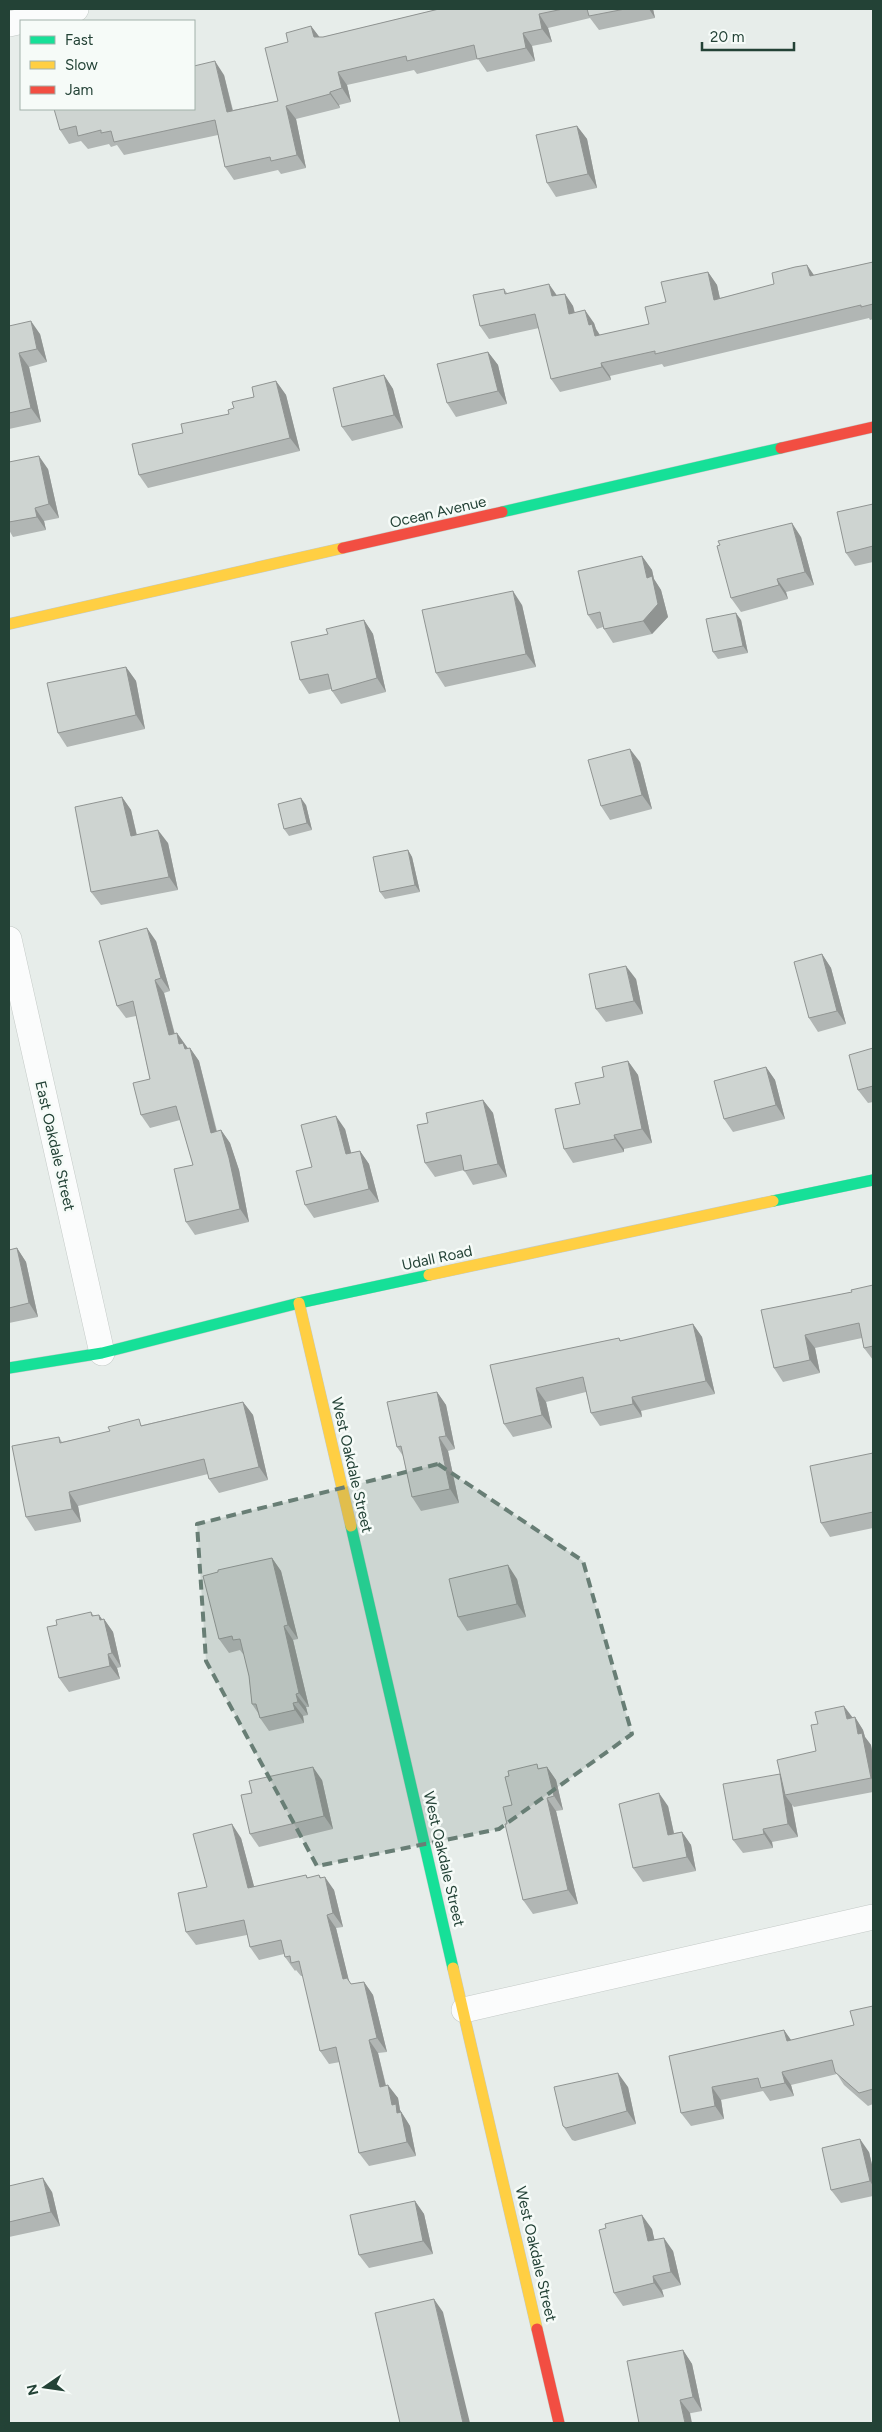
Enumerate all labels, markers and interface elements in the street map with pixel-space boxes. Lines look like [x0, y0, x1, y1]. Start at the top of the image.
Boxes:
legend [20, 20, 195, 110]
scale bar [702, 20, 794, 52]
text: 20 m [710, 28, 744, 46]
text: Fast [65, 31, 94, 49]
text: Slow [65, 56, 98, 74]
text: Jam [65, 81, 93, 99]
street label: Ocean Avenue [388, 492, 488, 532]
street label: East Oakdale Street [31, 1079, 79, 1213]
street label: Udall Road [400, 1242, 474, 1274]
street label: West Oakdale Street [328, 1396, 376, 1535]
street label: West Oakdale Street [420, 1790, 468, 1929]
street label: West Oakdale Street [512, 2185, 560, 2324]
north arrow [20, 2362, 70, 2412]
text: N [23, 2383, 42, 2397]

